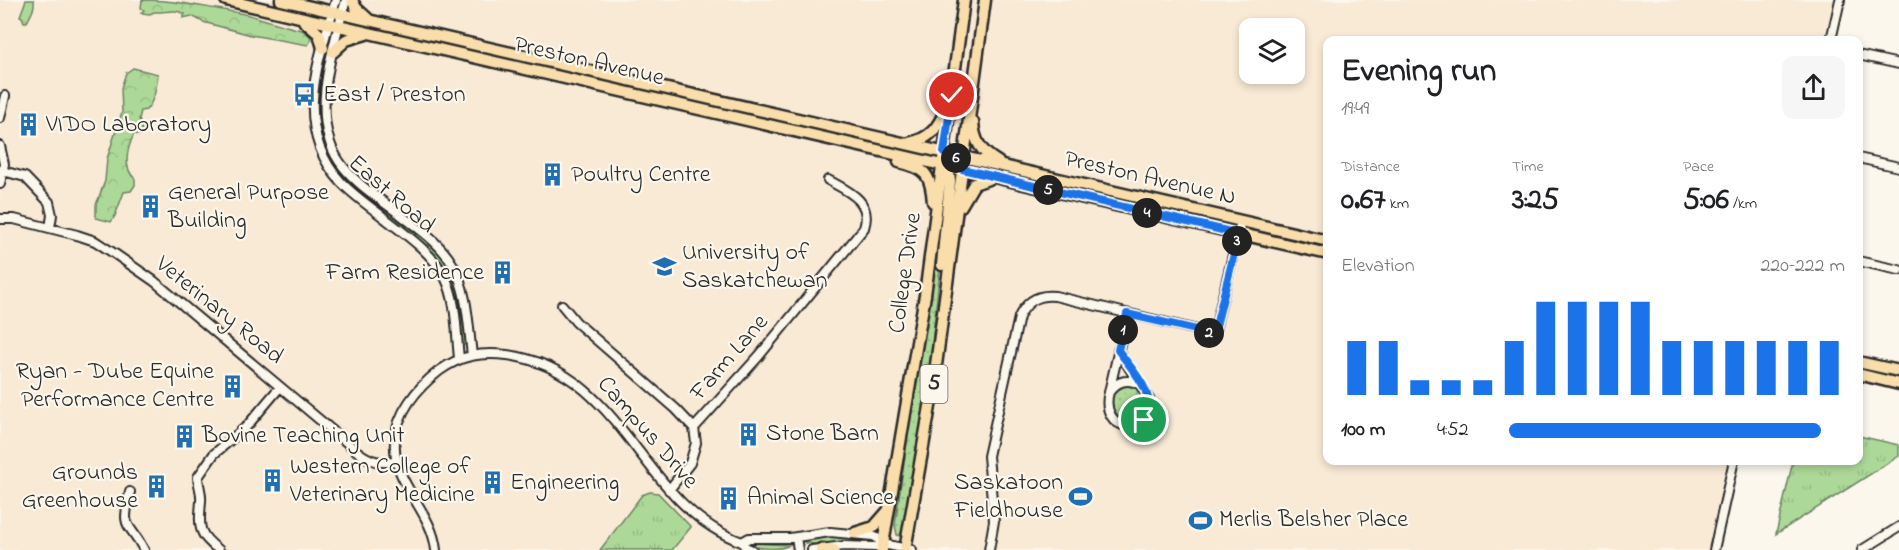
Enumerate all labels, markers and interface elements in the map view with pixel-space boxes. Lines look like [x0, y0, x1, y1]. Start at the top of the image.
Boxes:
map controls [1239, 18, 1305, 84]
button: layers [1239, 18, 1305, 84]
street label: Preston Avenue [511, 28, 668, 96]
text: Evening run [1341, 48, 1496, 96]
button: share [1782, 56, 1845, 119]
pin [926, 69, 977, 120]
place label: East / Preston [323, 78, 465, 113]
icon: check [935, 78, 968, 111]
bus stop icon: East / Preston [292, 82, 318, 108]
text: 19:49 [1341, 95, 1369, 124]
place label: VIDO Laboratory [45, 108, 211, 144]
building icon: VIDO Laboratory [15, 112, 41, 138]
street label: Preston Avenue N [1061, 142, 1239, 216]
pin: 6 [941, 143, 971, 173]
text: 6 [952, 146, 960, 170]
street label: East Road [340, 147, 443, 243]
text: Distance [1341, 155, 1400, 179]
text: Time [1512, 155, 1544, 179]
text: Pace [1683, 155, 1714, 179]
place label: Poultry Centre [571, 158, 711, 194]
building icon: Poultry Centre [540, 162, 566, 188]
pin: 5 [1033, 175, 1063, 205]
place label: General Purpose Building [167, 176, 329, 239]
text: 5 [1043, 178, 1053, 202]
text: 0.67 [1341, 179, 1386, 223]
text: 3:25 [1512, 179, 1559, 223]
text: 5:06 [1683, 179, 1729, 223]
text: km [1386, 192, 1409, 216]
text: /km [1729, 192, 1757, 216]
building icon: General Purpose Building [137, 194, 163, 220]
pin: 4 [1132, 198, 1162, 228]
text: 4 [1144, 201, 1150, 225]
street label: College Drive [880, 210, 932, 336]
pin: 3 [1222, 226, 1252, 256]
text: 3 [1234, 229, 1240, 253]
place label: University of Saskatchewan [682, 236, 827, 299]
street label: Veterinary Road [146, 248, 291, 375]
text: Elevation [1341, 252, 1415, 281]
text: 220–222 m [1760, 252, 1845, 281]
school or university icon: University of Saskatchewan [651, 254, 677, 280]
place label: Farm Residence [324, 256, 484, 291]
building icon: Farm Residence [489, 260, 515, 286]
street label: Farm Lane [682, 307, 778, 410]
pin: 1 [1108, 315, 1138, 345]
text: 1 [1120, 318, 1126, 342]
pin: 2 [1194, 318, 1224, 348]
text: 2 [1205, 321, 1213, 345]
place label: Ryan - Dube Equine Performance Centre [16, 355, 214, 418]
road number: 5 [920, 365, 948, 403]
street label: Campus Drive [588, 369, 706, 497]
building icon: Ryan - Dube Equine Performance Centre [219, 373, 245, 399]
pin [1118, 394, 1169, 445]
icon: arrive [1127, 403, 1160, 436]
text: 100 m [1341, 416, 1385, 445]
text: 4:52 [1437, 416, 1468, 445]
place label: Stone Barn [766, 417, 879, 452]
place label: Bovine Teaching Unit [201, 419, 405, 454]
building icon: Stone Barn [735, 421, 761, 447]
building icon: Bovine Teaching Unit [171, 423, 197, 449]
place label: Western College of Veterinary Medicine [289, 450, 475, 514]
place label: Grounds Greenhouse [22, 456, 138, 519]
place label: Engineering [510, 466, 619, 501]
place label: Saskatoon Fieldhouse [953, 466, 1063, 529]
building icon: Western College of Veterinary Medicine [259, 468, 285, 494]
building icon: Engineering [479, 470, 505, 496]
building icon: Grounds Greenhouse [143, 474, 169, 500]
place label: Animal Science [747, 481, 894, 516]
sports icon: Saskatoon Fieldhouse [1068, 484, 1094, 510]
building icon: Animal Science [716, 485, 742, 511]
place label: Merlis Belsher Place [1219, 503, 1408, 538]
sports icon: Merlis Belsher Place [1188, 507, 1214, 533]

